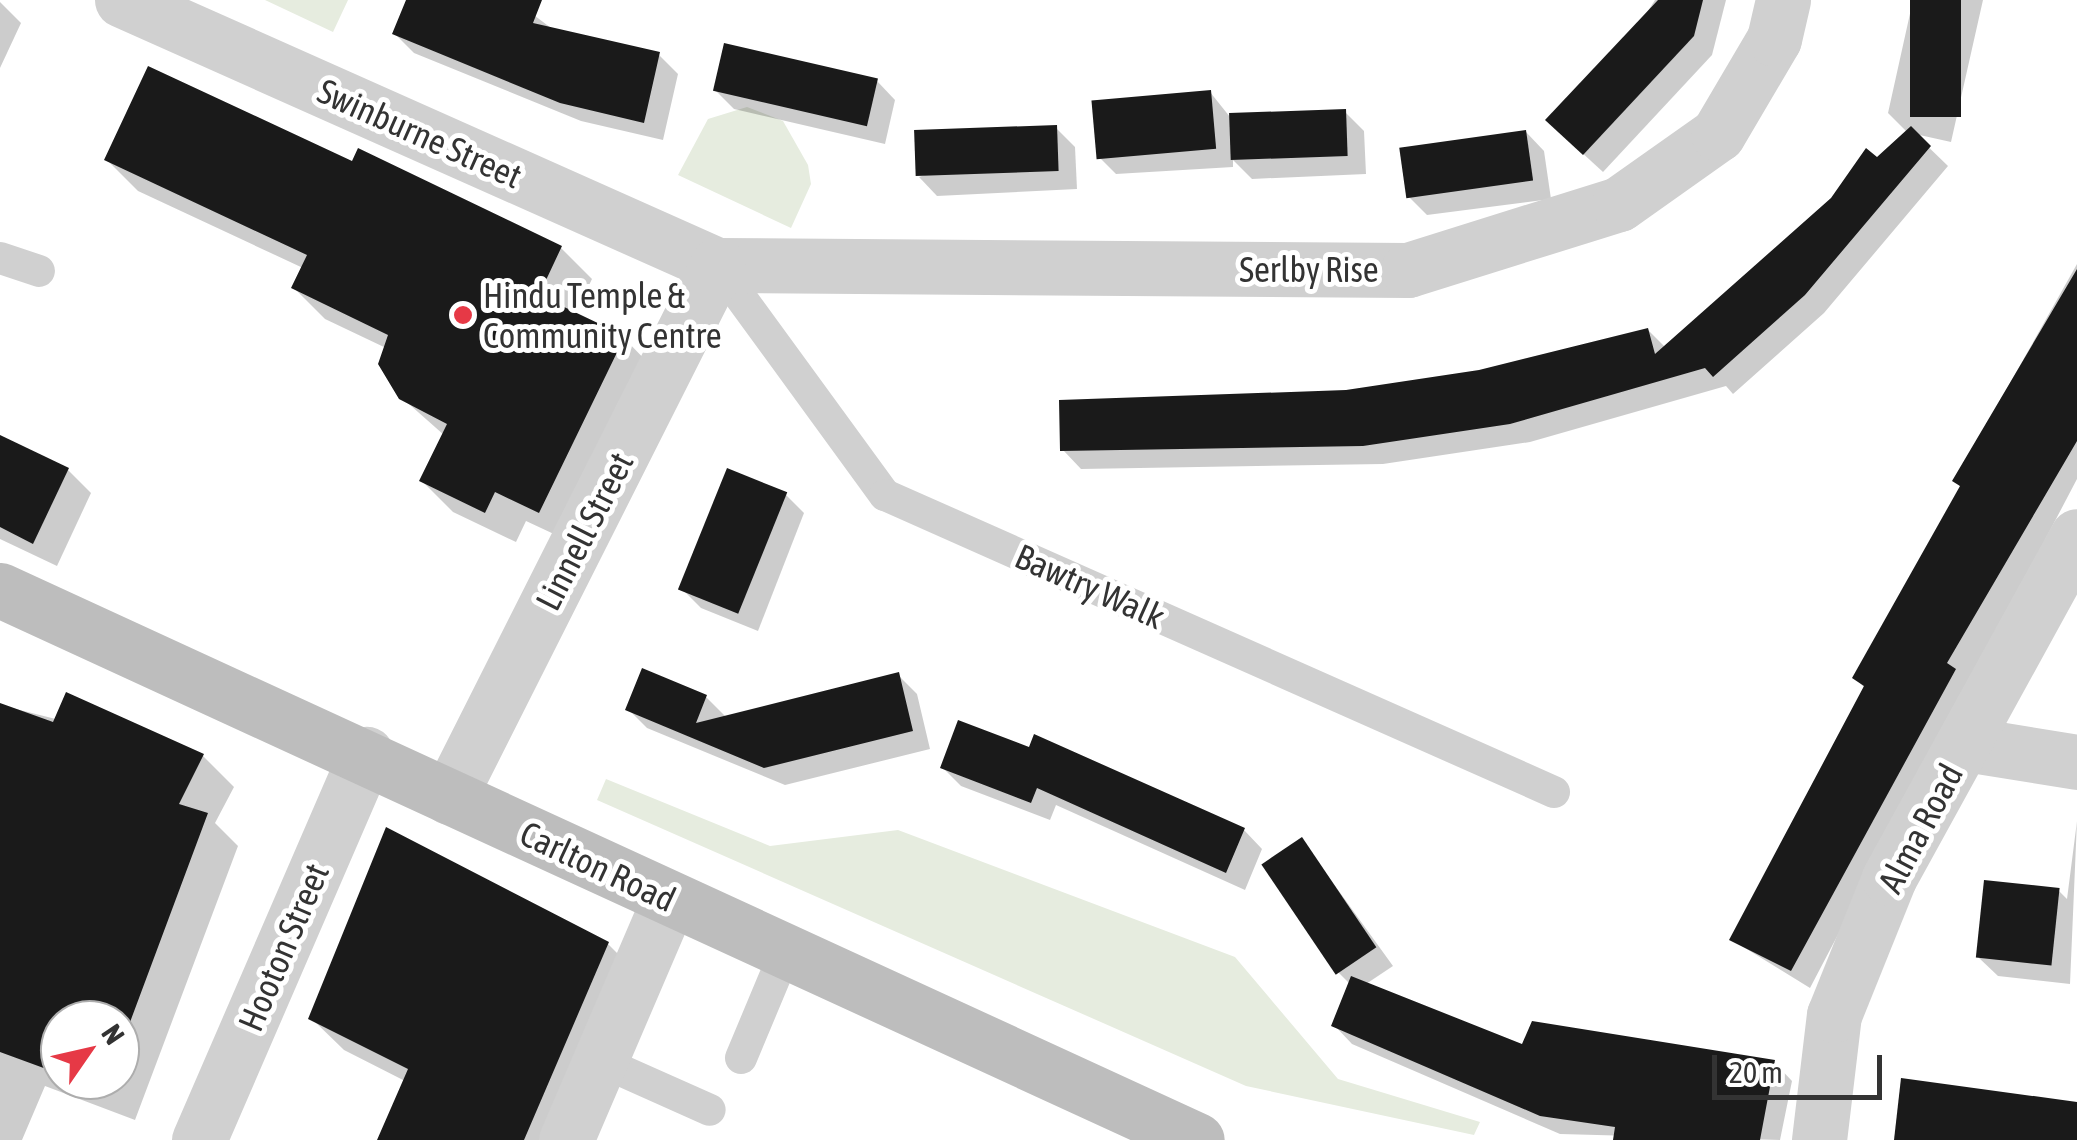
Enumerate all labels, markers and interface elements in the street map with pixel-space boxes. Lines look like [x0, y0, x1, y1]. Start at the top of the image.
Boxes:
street label: Swinburne Street [312, 69, 528, 197]
street label: Serlby Rise [1239, 248, 1379, 290]
place label: Hindu Temple & Community Centre [483, 274, 722, 356]
marker: Hindu Temple & Community Centre [452, 304, 474, 326]
street label: Linnell Street [526, 445, 642, 617]
street label: Bawtry Walk [1009, 535, 1171, 637]
street label: Alma Road [1869, 757, 1971, 899]
street label: Carlton Road [514, 812, 682, 920]
street label: Hooton Street [229, 857, 337, 1037]
north arrow [40, 1000, 140, 1100]
text: N [95, 1019, 131, 1050]
scale bar [1717, 1035, 1887, 1097]
text: 20 m [1729, 1055, 1783, 1089]

